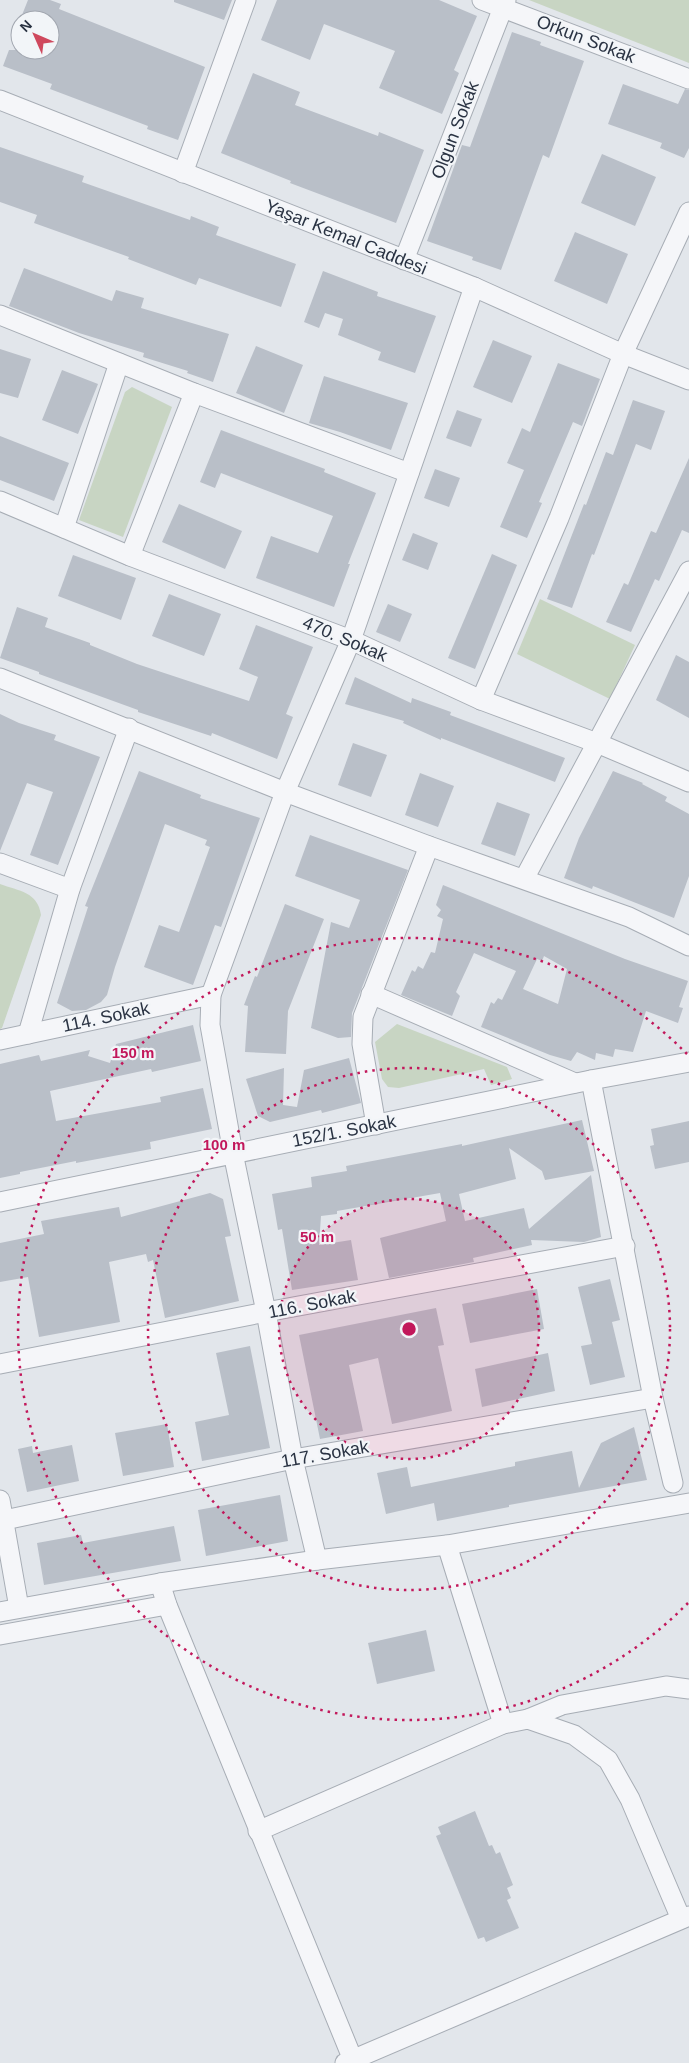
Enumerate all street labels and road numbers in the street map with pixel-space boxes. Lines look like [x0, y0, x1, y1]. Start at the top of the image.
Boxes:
street label: Orkun Sokak [534, 11, 639, 67]
street label: Olgun Sokak [427, 77, 483, 182]
street label: Yaşar Kemal Caddesi [262, 195, 430, 279]
street label: 470. Sokak [300, 612, 391, 666]
street label: 114. Sokak [61, 998, 152, 1036]
street label: 152/1. Sokak [291, 1111, 398, 1151]
street label: 116. Sokak [267, 1286, 358, 1322]
street label: 117. Sokak [280, 1436, 371, 1472]

